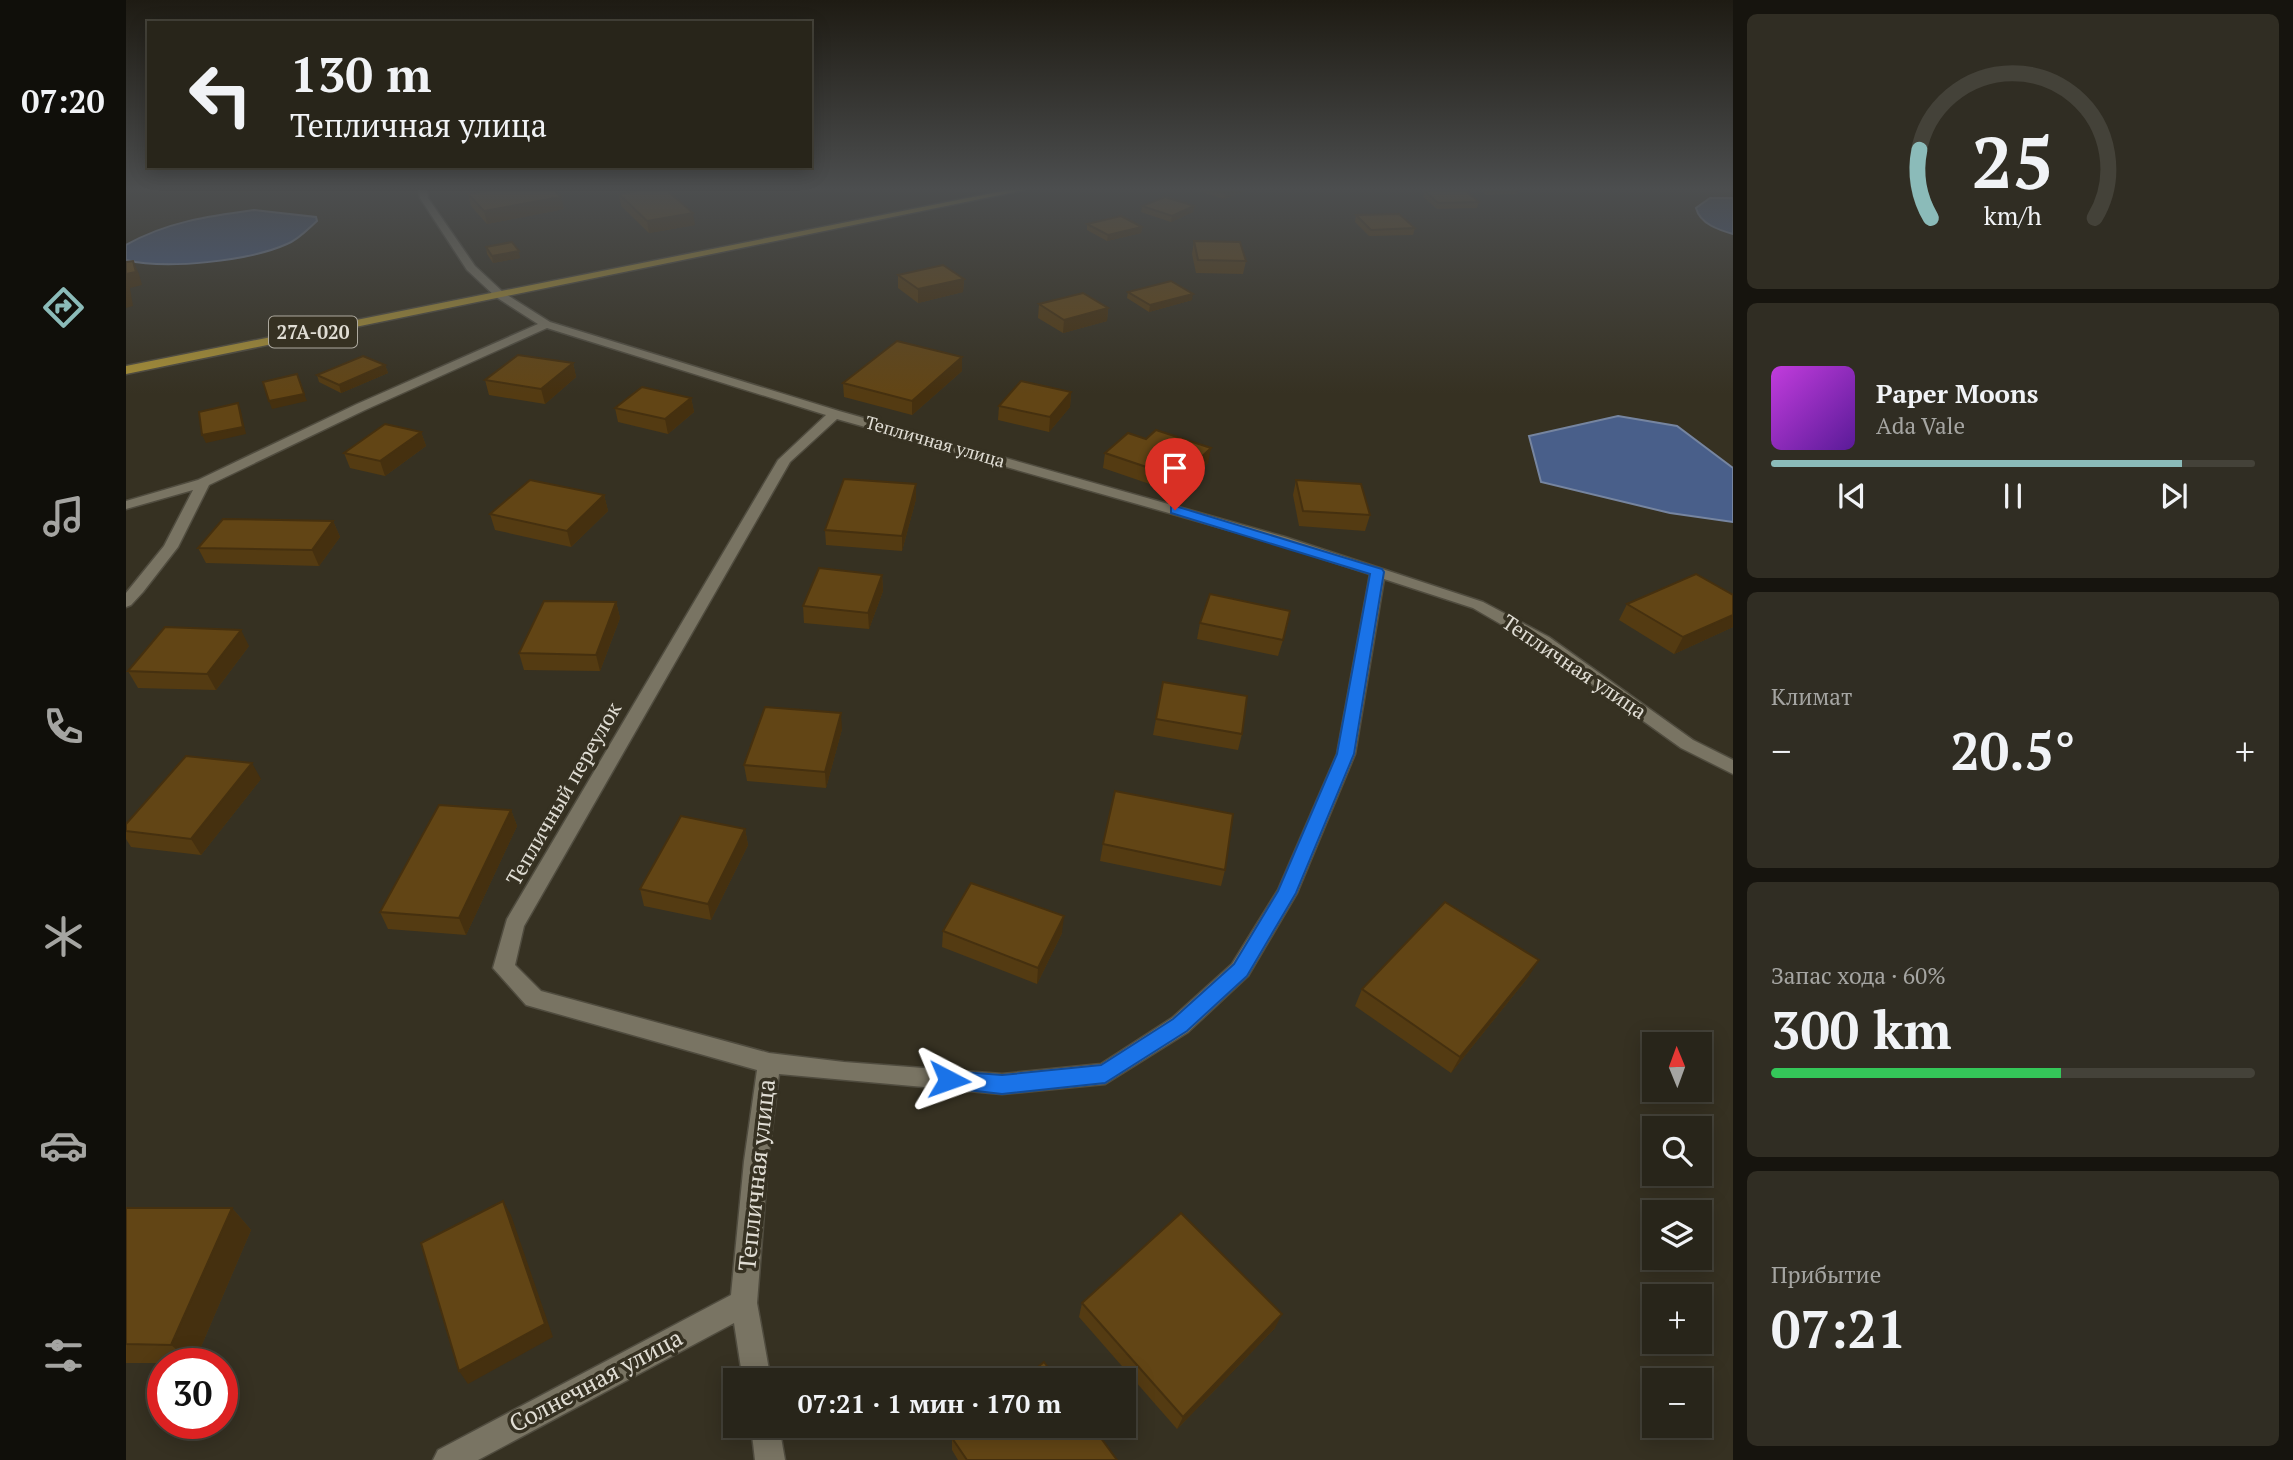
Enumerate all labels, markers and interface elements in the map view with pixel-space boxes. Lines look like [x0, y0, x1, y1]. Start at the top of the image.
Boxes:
text: 130 m [290, 41, 432, 106]
icon: left [175, 49, 266, 140]
text: 07:20 [21, 80, 105, 122]
text: Тепличная улица [290, 104, 547, 146]
text: 25 [1972, 112, 2054, 209]
text: km/h [1984, 198, 2042, 231]
icon: directions [39, 283, 88, 332]
road number: 27А-020 [269, 316, 357, 348]
text: Paper Moons [1876, 376, 2039, 410]
street label: Тепличная улица [863, 410, 1008, 472]
text: Ada Vale [1876, 410, 1965, 441]
pin [1145, 438, 1205, 510]
icon: arrive [1156, 449, 1194, 487]
icon: previous [1833, 477, 1871, 515]
icon: pause [1994, 477, 2032, 515]
icon: next [2155, 477, 2193, 515]
icon: music [39, 492, 88, 541]
street label: Тепличная улица [1497, 607, 1653, 725]
text: Климат [1771, 681, 1852, 712]
street label: Тепличный переулок [499, 696, 627, 890]
icon: phone [39, 702, 88, 751]
text: 20.5° [1950, 716, 2076, 785]
text: − [1771, 726, 1791, 776]
text: + [2235, 726, 2255, 776]
icon: climate [39, 912, 88, 961]
text: Запас хода · 60% [1771, 960, 1946, 991]
text: 300 km [1771, 995, 1952, 1064]
north arrow [1642, 1032, 1712, 1102]
map controls [1642, 1032, 1712, 1438]
position arrow [912, 1043, 986, 1117]
street label: Тепличная улица [730, 1077, 782, 1272]
button: search [1642, 1116, 1712, 1186]
icon: car [39, 1121, 88, 1170]
button: layers [1642, 1200, 1712, 1270]
text: Прибытие [1771, 1259, 1881, 1290]
button: + [1642, 1284, 1712, 1354]
text: 07:21 [1771, 1294, 1906, 1363]
street label: Солнечная улица [503, 1321, 688, 1439]
icon: filters [39, 1331, 88, 1380]
speed limit sign: 30 [147, 1348, 238, 1439]
button: − [1642, 1368, 1712, 1438]
text: 07:21 · 1 мин · 170 m [798, 1386, 1061, 1420]

